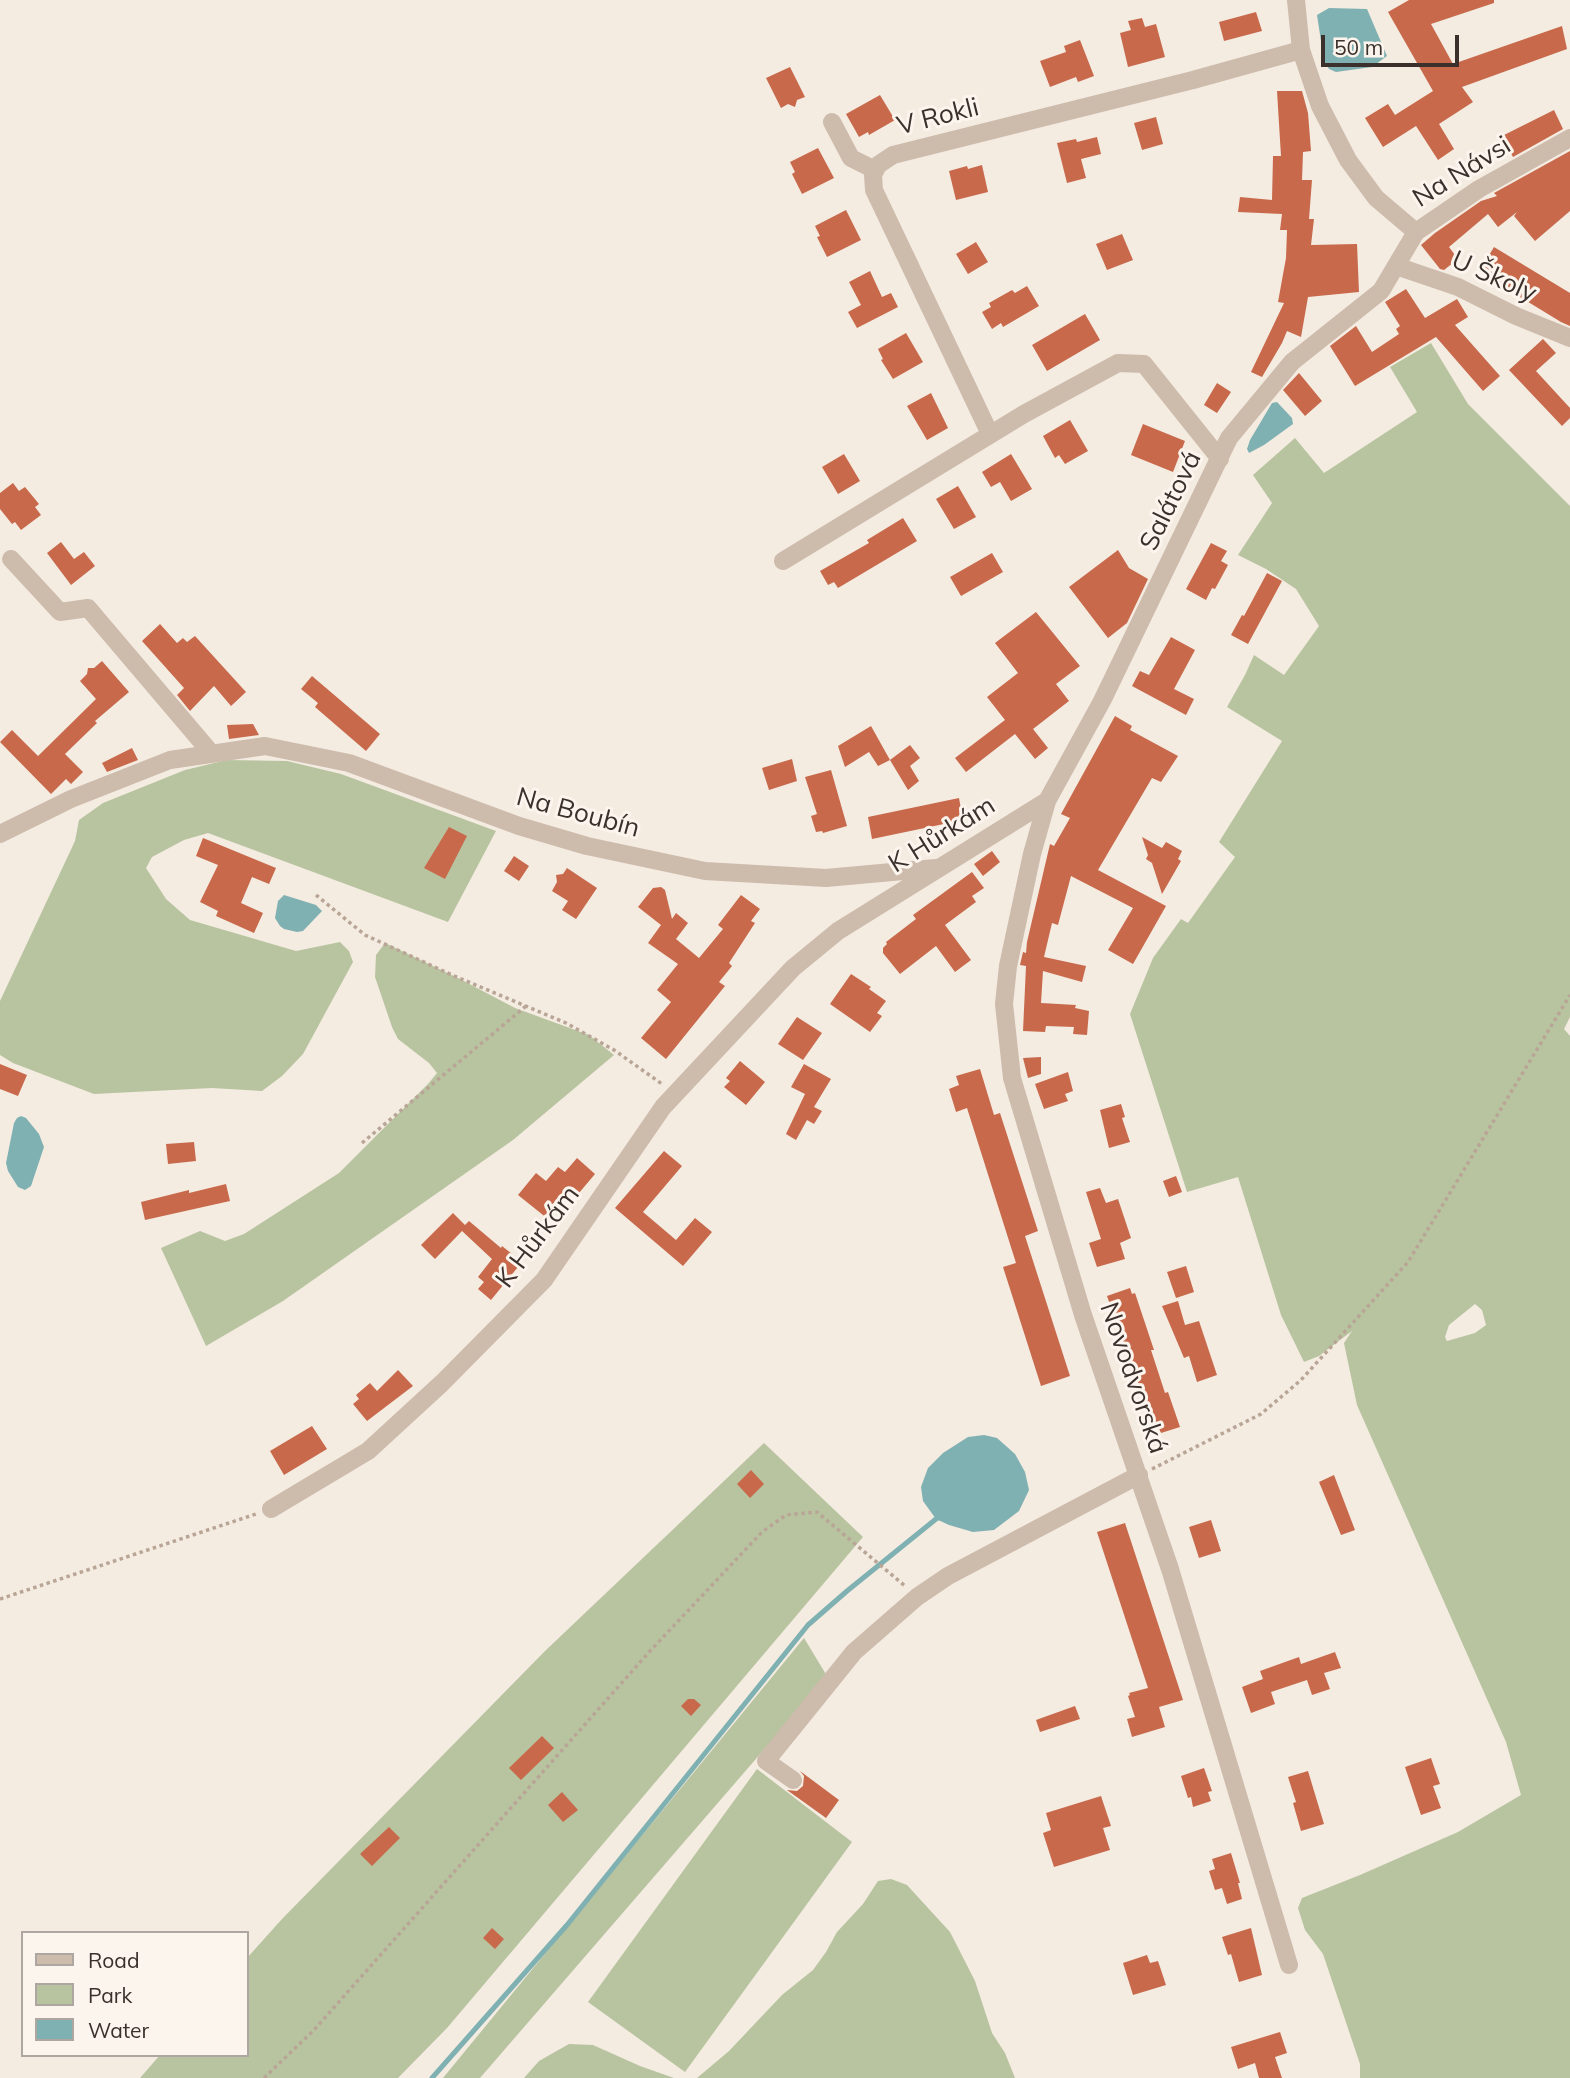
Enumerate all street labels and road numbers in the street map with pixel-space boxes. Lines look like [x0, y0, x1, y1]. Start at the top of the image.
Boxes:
street label: V Rokli [894, 92, 982, 142]
street label: Na Návsi [1407, 130, 1517, 214]
street label: U Školy [1447, 244, 1541, 310]
street label: Salátová [1134, 446, 1208, 556]
street label: Na Boubín [513, 782, 643, 844]
street label: K Hůrkám [883, 790, 1001, 880]
street label: K Hůrkám [490, 1180, 586, 1294]
street label: Novodvorská [1093, 1298, 1173, 1458]

